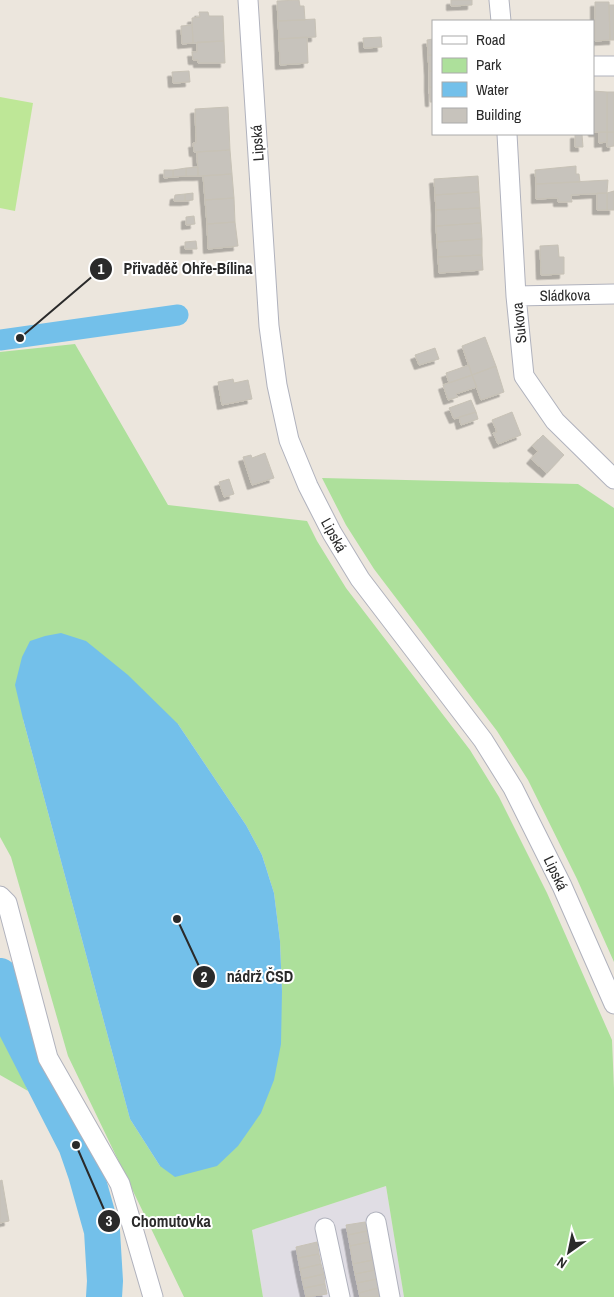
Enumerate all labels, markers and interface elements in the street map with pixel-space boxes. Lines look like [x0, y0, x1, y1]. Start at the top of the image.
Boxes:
legend [432, 20, 594, 135]
text: Road [476, 29, 505, 50]
text: Park [476, 54, 502, 75]
text: Water [476, 79, 508, 100]
text: Building [476, 104, 521, 125]
street label: Lipská [245, 124, 269, 162]
callout: Přivaděč Ohře-Bílina [89, 253, 263, 284]
text: Přivaděč Ohře-Bílina [123, 257, 253, 279]
text: 1 [98, 258, 105, 279]
street label: Sládkova [540, 284, 591, 306]
street label: Sukova [506, 301, 532, 345]
street label: Lipská [316, 514, 352, 556]
street label: Lipská [539, 852, 573, 894]
callout: nádrž ČSD [192, 961, 303, 992]
text: nádrž ČSD [227, 965, 293, 987]
text: 2 [201, 966, 208, 987]
callout: Chomutovka [96, 1206, 221, 1237]
text: 3 [106, 1210, 113, 1231]
text: Chomutovka [131, 1210, 211, 1232]
north arrow [544, 1227, 594, 1277]
text: N [554, 1253, 570, 1273]

